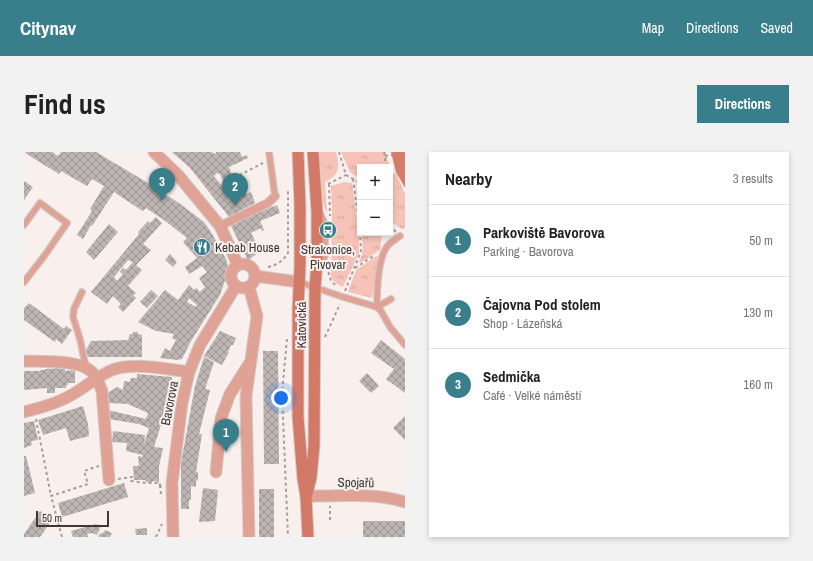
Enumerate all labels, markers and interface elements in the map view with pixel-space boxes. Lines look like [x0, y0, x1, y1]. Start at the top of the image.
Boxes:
text: Citynav [20, 15, 76, 41]
text: Map [642, 19, 664, 37]
text: Directions [686, 19, 738, 37]
text: Saved [760, 19, 793, 37]
text: Find us [24, 85, 106, 123]
button: Directions [697, 85, 789, 123]
map controls [357, 164, 393, 236]
button: + [357, 164, 393, 200]
text: Nearby [445, 167, 492, 190]
pin: 3 [149, 168, 175, 201]
text: 3 results [733, 170, 773, 187]
pin: 2 [222, 173, 248, 206]
button: − [357, 200, 393, 236]
bus stop icon: Strakonice, Pivovar [318, 220, 338, 240]
text: Parkoviště Bavorova [483, 222, 605, 243]
text: 1 [455, 232, 461, 249]
text: 50 m [749, 232, 773, 249]
restaurant icon: Kebab House [192, 237, 212, 257]
place label: Kebab House [215, 239, 280, 256]
place label: Strakonice, Pivovar [301, 241, 355, 273]
text: Parking · Bavorova [483, 243, 574, 260]
text: Čajovna Pod stolem [483, 294, 601, 315]
street label: Katovická [293, 302, 310, 348]
text: 2 [455, 304, 461, 321]
text: 130 m [743, 304, 773, 321]
text: Shop · Lázeňská [483, 315, 562, 332]
text: Sedmička [483, 366, 540, 387]
text: 3 [455, 376, 461, 393]
text: 160 m [743, 376, 773, 393]
street label: Bavorova [157, 379, 182, 427]
text: Café · Velké náměstí [483, 387, 581, 404]
your location [271, 388, 291, 408]
pin: 1 [213, 419, 239, 452]
street label: Spojařů [337, 474, 375, 491]
scale bar [36, 509, 109, 528]
text: 50 m [42, 511, 62, 525]

